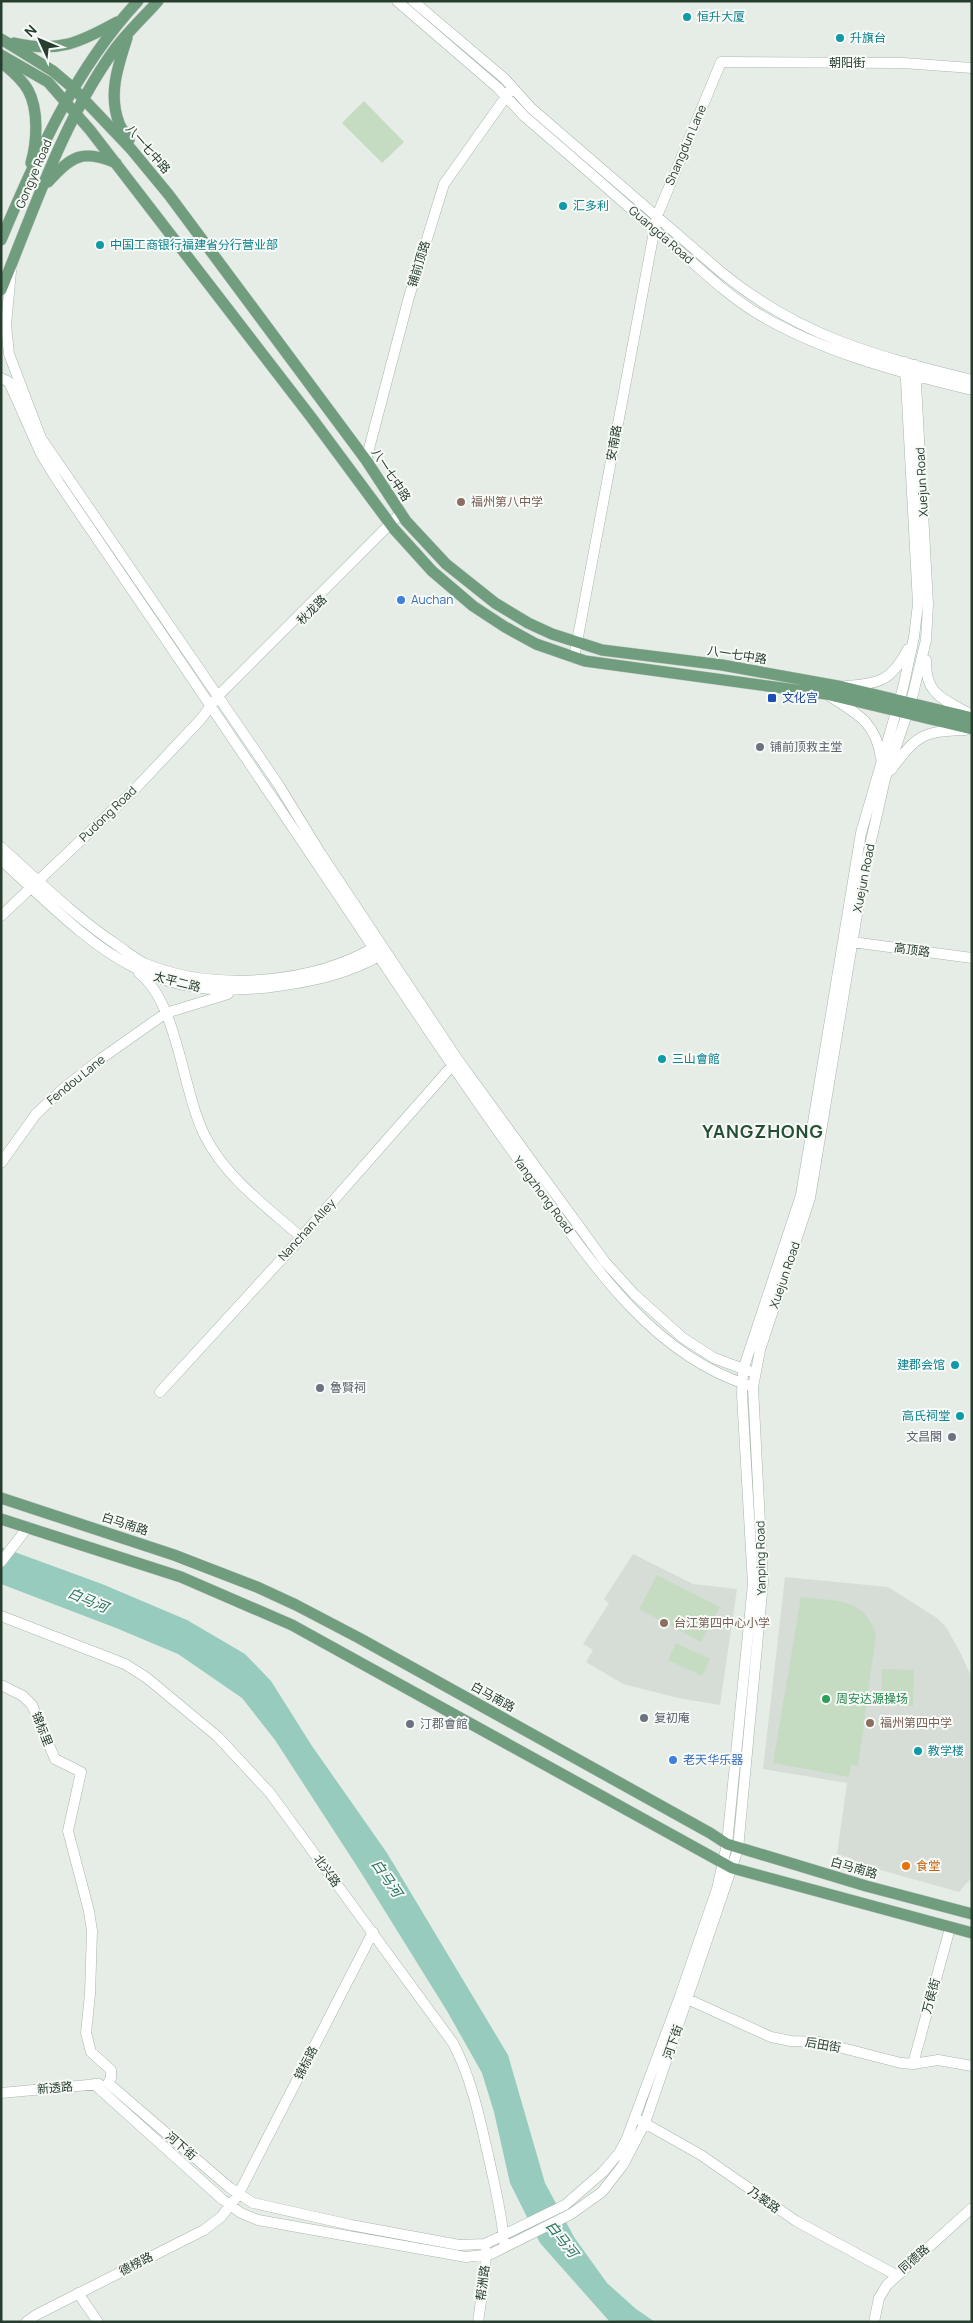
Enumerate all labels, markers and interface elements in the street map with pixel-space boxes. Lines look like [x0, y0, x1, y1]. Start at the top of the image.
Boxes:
place label: 恒升大厦 [697, 8, 745, 25]
marker: 恒升大厦 [681, 11, 693, 23]
north arrow [15, 15, 65, 65]
text: N [20, 20, 41, 41]
place label: 升旗台 [850, 29, 886, 46]
marker: 升旗台 [834, 32, 846, 44]
street label: 朝阳街 [829, 54, 865, 71]
street label: Shangdun Lane [661, 102, 710, 188]
street label: 八一七中路 [122, 120, 174, 177]
street label: Gongye Road [11, 137, 56, 211]
place label: 汇多利 [573, 197, 609, 214]
marker: 汇多利 [557, 200, 569, 212]
street label: Guangda Road [625, 202, 698, 268]
place label: 中国工商银行福建省分行营业部 [110, 236, 278, 253]
street label: 铺前顶路 [403, 238, 434, 289]
marker: 中国工商银行福建省分行营业部 [94, 239, 106, 251]
street label: 安南路 [602, 424, 625, 462]
street label: 八一七中路 [368, 445, 415, 505]
street label: Xuejun Road [911, 447, 932, 517]
place label: 福州第八中学 [471, 493, 543, 510]
marker: 福州第八中学 [455, 496, 467, 508]
street label: 秋龙路 [293, 591, 330, 628]
place label: Auchan [411, 591, 453, 608]
marker: Auchan [395, 594, 407, 606]
street label: 八一七中路 [706, 641, 768, 668]
place label: 文化宫 [782, 689, 818, 706]
marker: 文化宫 [766, 692, 778, 704]
place label: 铺前顶救主堂 [770, 738, 842, 755]
marker: 铺前顶救主堂 [754, 741, 766, 753]
street label: Pudong Road [75, 782, 140, 845]
street label: Xuejun Road [849, 842, 878, 914]
street label: 高顶路 [893, 939, 931, 960]
street label: 太平二路 [152, 967, 202, 996]
place label: 三山會館 [672, 1050, 720, 1067]
street label: Fendou Lane [43, 1051, 108, 1108]
marker: 三山會館 [656, 1053, 668, 1065]
district label: YANGZHONG [702, 1119, 824, 1143]
street label: Yangzhong Road [509, 1152, 577, 1237]
street label: Nanchan Alley [274, 1194, 340, 1264]
street label: Xuejun Road [765, 1239, 804, 1310]
place label: 建郡会馆 [897, 1356, 945, 1373]
marker: 建郡会馆 [949, 1359, 961, 1371]
place label: 魯賢祠 [330, 1379, 366, 1396]
marker: 魯賢祠 [314, 1382, 326, 1394]
place label: 高氏祠堂 [902, 1407, 950, 1424]
marker: 高氏祠堂 [954, 1410, 966, 1422]
place label: 文昌閣 [906, 1428, 942, 1445]
marker: 文昌閣 [946, 1431, 958, 1443]
street label: 白马南路 [100, 1508, 151, 1539]
street label: Yanping Road [751, 1521, 770, 1595]
water label: 白马河 [65, 1583, 114, 1618]
place label: 台江第四中心小学 [674, 1614, 770, 1631]
marker: 台江第四中心小学 [658, 1617, 670, 1629]
street label: 白马南路 [468, 1677, 518, 1716]
place label: 周安达源操场 [836, 1690, 908, 1707]
marker: 周安达源操场 [820, 1693, 832, 1705]
street label: 锦标里 [28, 1709, 57, 1749]
place label: 复初庵 [654, 1709, 690, 1726]
marker: 复初庵 [638, 1712, 650, 1724]
place label: 福州第四中学 [880, 1714, 952, 1731]
place label: 汀郡會館 [420, 1715, 468, 1732]
marker: 福州第四中学 [864, 1717, 876, 1729]
marker: 汀郡會館 [404, 1718, 416, 1730]
place label: 教学楼 [928, 1742, 964, 1759]
marker: 教学楼 [912, 1745, 924, 1757]
place label: 老天华乐器 [683, 1751, 743, 1768]
marker: 老天华乐器 [667, 1754, 679, 1766]
street label: 北兴路 [310, 1851, 345, 1890]
street label: 白马南路 [829, 1853, 880, 1882]
water label: 白马河 [368, 1855, 409, 1903]
place label: 食堂 [916, 1857, 940, 1874]
marker: 食堂 [900, 1860, 912, 1872]
street label: 万侯街 [918, 1976, 943, 2015]
street label: 河下街 [659, 2022, 686, 2062]
street label: 后田街 [804, 2033, 842, 2056]
street label: 锦标路 [290, 2043, 321, 2083]
street label: 新透路 [36, 2077, 74, 2098]
street label: 河下街 [162, 2127, 200, 2164]
street label: 乃裳路 [745, 2182, 784, 2217]
water label: 白马河 [542, 2216, 585, 2263]
street label: 同德路 [895, 2240, 933, 2277]
street label: 德榜路 [116, 2248, 156, 2279]
street label: 帮洲路 [472, 2264, 493, 2302]

